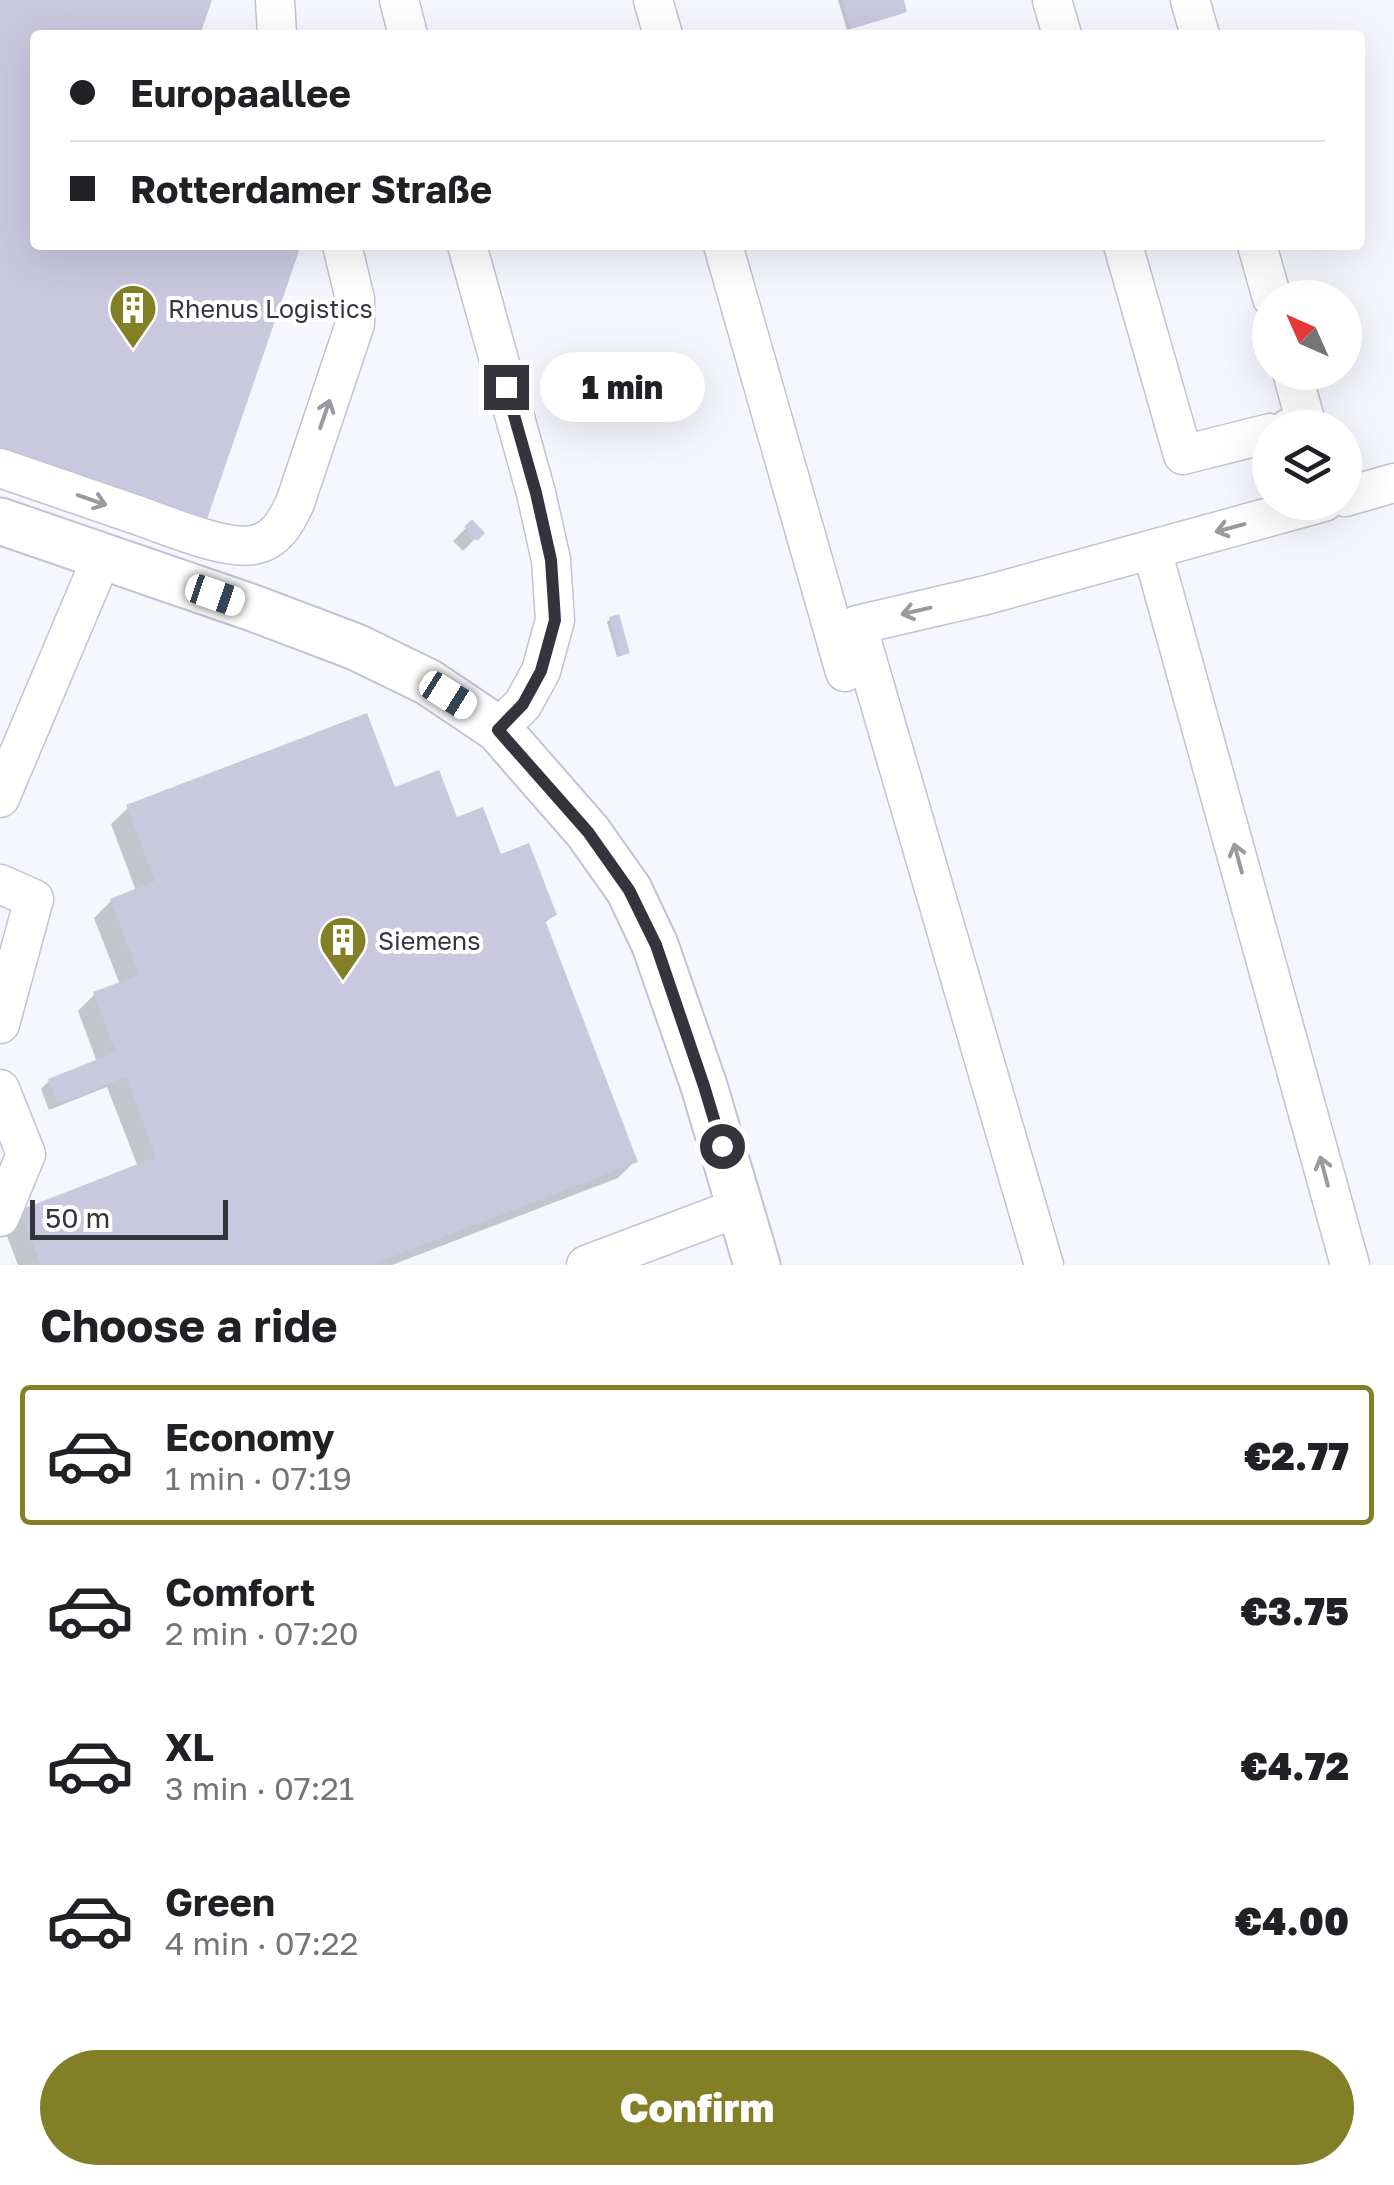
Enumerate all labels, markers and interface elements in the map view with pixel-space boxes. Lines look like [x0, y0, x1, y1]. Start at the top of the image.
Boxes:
text: Europaallee [130, 70, 351, 115]
text: Rotterdamer Straße [130, 166, 492, 211]
north arrow [1252, 280, 1362, 390]
map controls [1252, 280, 1362, 520]
building icon: Rhenus Logistics [107, 282, 159, 350]
place label: Rhenus Logistics [168, 293, 373, 324]
callout: 1 min [541, 352, 706, 422]
route end [484, 365, 529, 410]
text: 1 min [582, 368, 663, 406]
one-way arrow [318, 398, 336, 430]
button: layers [1252, 410, 1362, 520]
one-way arrow [76, 492, 108, 510]
one-way arrow [1215, 520, 1246, 539]
car [182, 571, 248, 619]
one-way arrow [900, 603, 932, 622]
car [415, 666, 481, 724]
one-way arrow [1227, 843, 1246, 874]
building icon: Siemens [317, 914, 369, 982]
place label: Siemens [378, 925, 480, 956]
route start [700, 1124, 745, 1169]
one-way arrow [1314, 1156, 1333, 1187]
scale bar [30, 1195, 228, 1240]
text: 50 m [45, 1201, 110, 1234]
text: Choose a ride [40, 1298, 338, 1352]
icon: car [45, 1410, 135, 1500]
text: Economy [165, 1414, 334, 1459]
text: €2.77 [1244, 1433, 1349, 1478]
text: 1 min · 07:19 [165, 1459, 352, 1497]
icon: car [45, 1565, 135, 1655]
text: Comfort [165, 1569, 315, 1614]
text: €3.75 [1240, 1588, 1349, 1633]
text: 2 min · 07:20 [165, 1614, 359, 1652]
icon: car [45, 1720, 135, 1810]
text: XL [165, 1724, 214, 1769]
text: €4.72 [1241, 1743, 1349, 1788]
text: 3 min · 07:21 [165, 1769, 354, 1807]
icon: car [45, 1875, 135, 1965]
text: Green [165, 1879, 275, 1924]
text: €4.00 [1235, 1898, 1349, 1943]
text: 4 min · 07:22 [165, 1924, 358, 1962]
button: Confirm [40, 2050, 1354, 2165]

